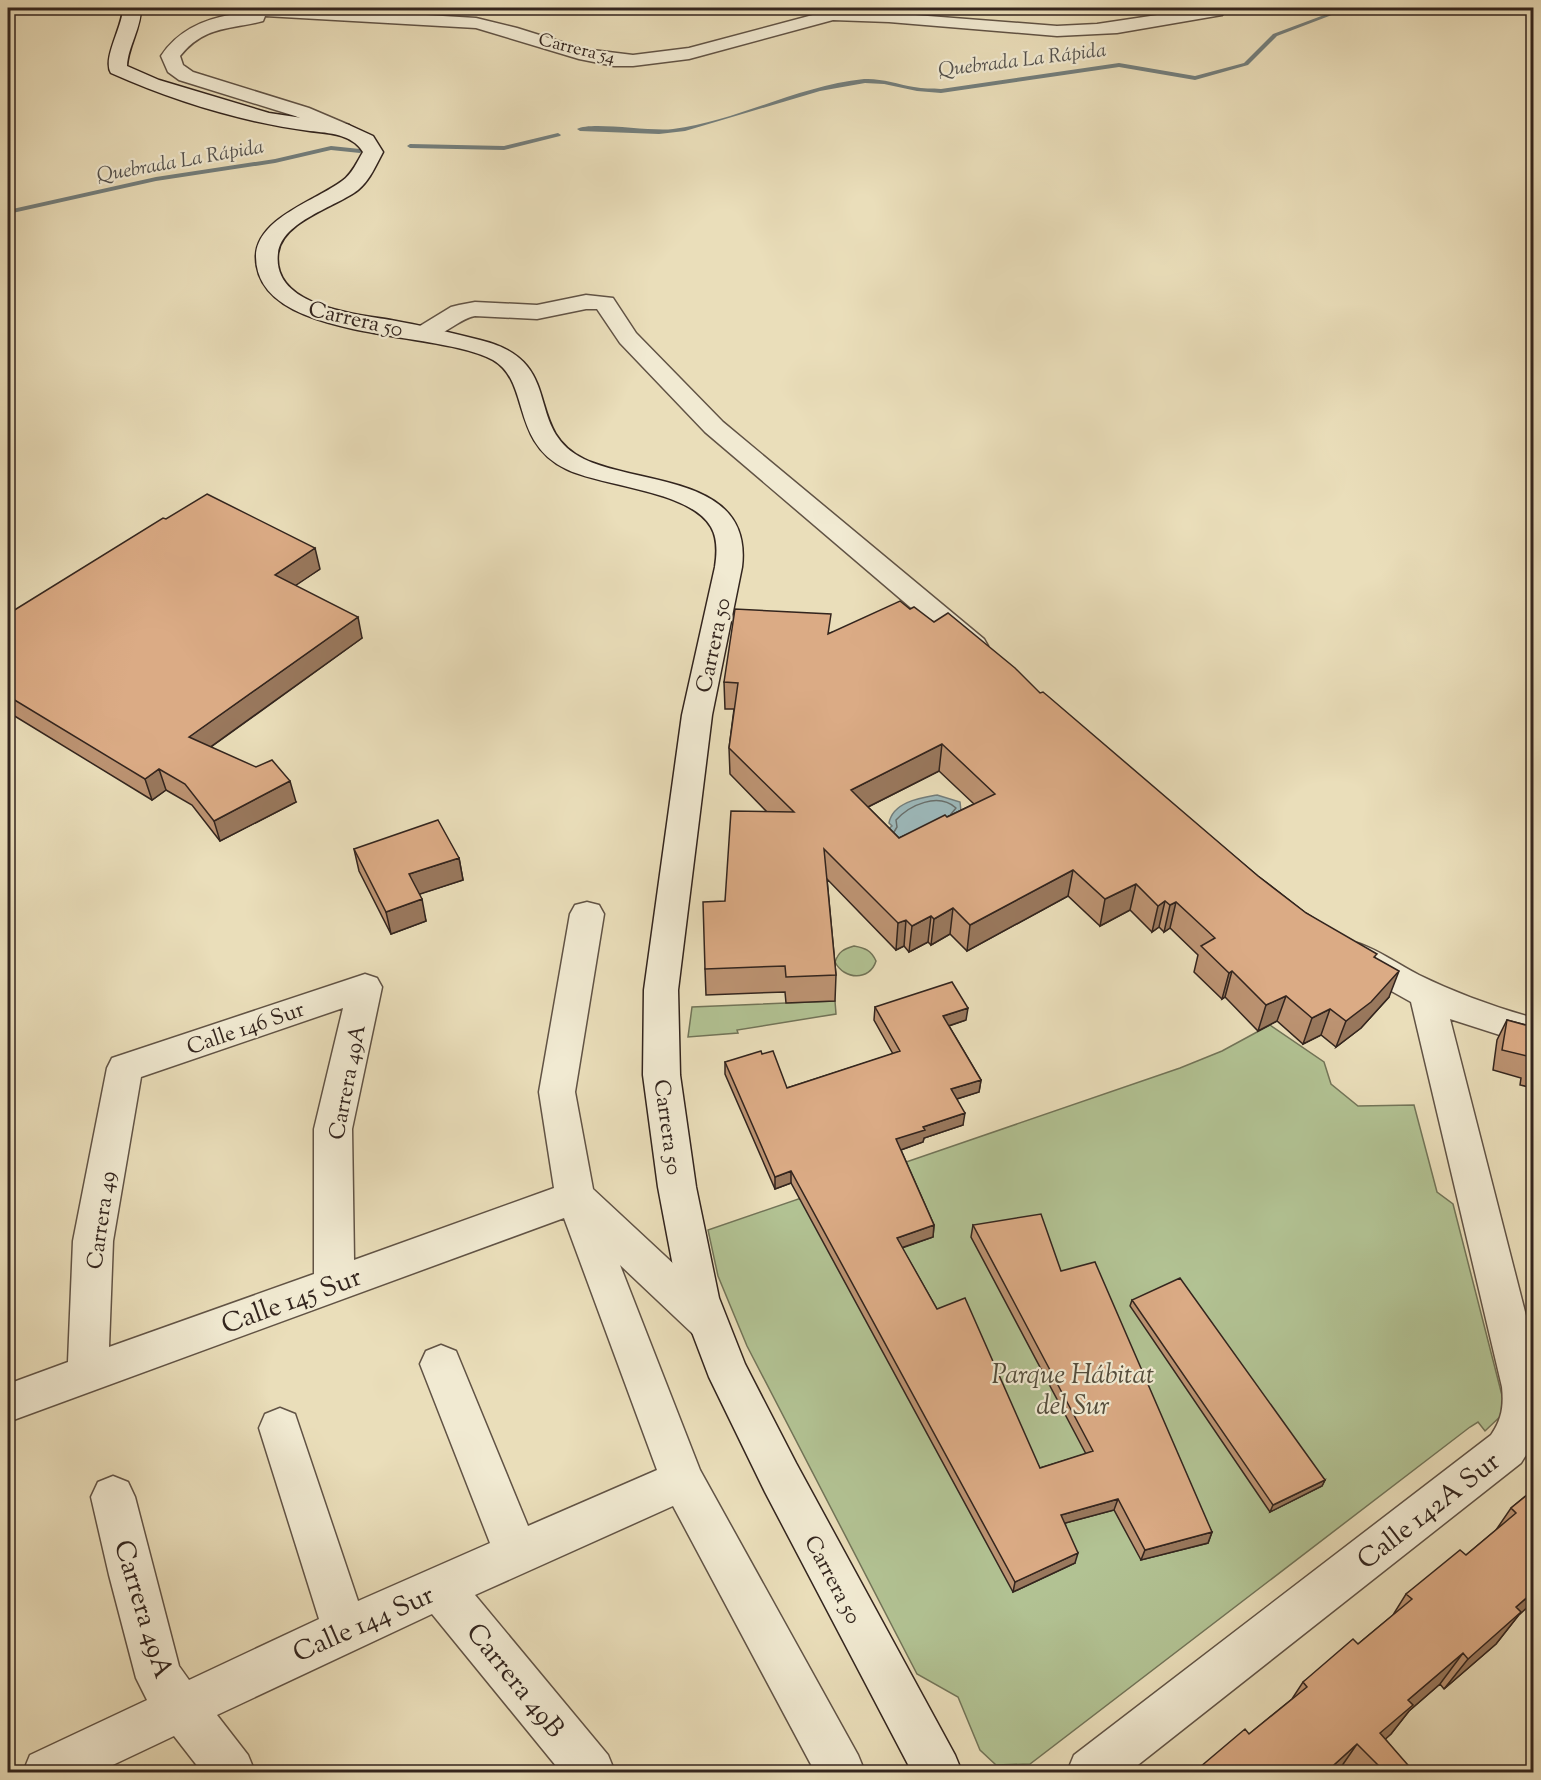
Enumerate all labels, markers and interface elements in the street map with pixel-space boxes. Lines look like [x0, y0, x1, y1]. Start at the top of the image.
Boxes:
street label: Carrera 54 [535, 28, 618, 72]
water label: Quebrada La Rápida [937, 37, 1108, 86]
water label: Quebrada La Rápida [95, 134, 266, 191]
street label: Carrera 50 [305, 295, 406, 347]
street label: Carrera 50 [689, 595, 741, 696]
street label: Calle 146 Sur [183, 995, 309, 1065]
street label: Carrera 49A [322, 1022, 376, 1143]
street label: Carrera 50 [643, 1078, 689, 1177]
street label: Carrera 49 [80, 1169, 126, 1272]
street label: Calle 145 Sur [216, 1259, 367, 1346]
park label: Parque Hábitat del Sur [992, 1357, 1154, 1427]
street label: Calle 142A Sur [1350, 1444, 1509, 1580]
street label: Carrera 50 [795, 1530, 868, 1630]
street label: Carrera 49A [102, 1536, 181, 1684]
street label: Calle 144 Sur [287, 1577, 441, 1674]
street label: Carrera 49B [455, 1616, 573, 1748]

